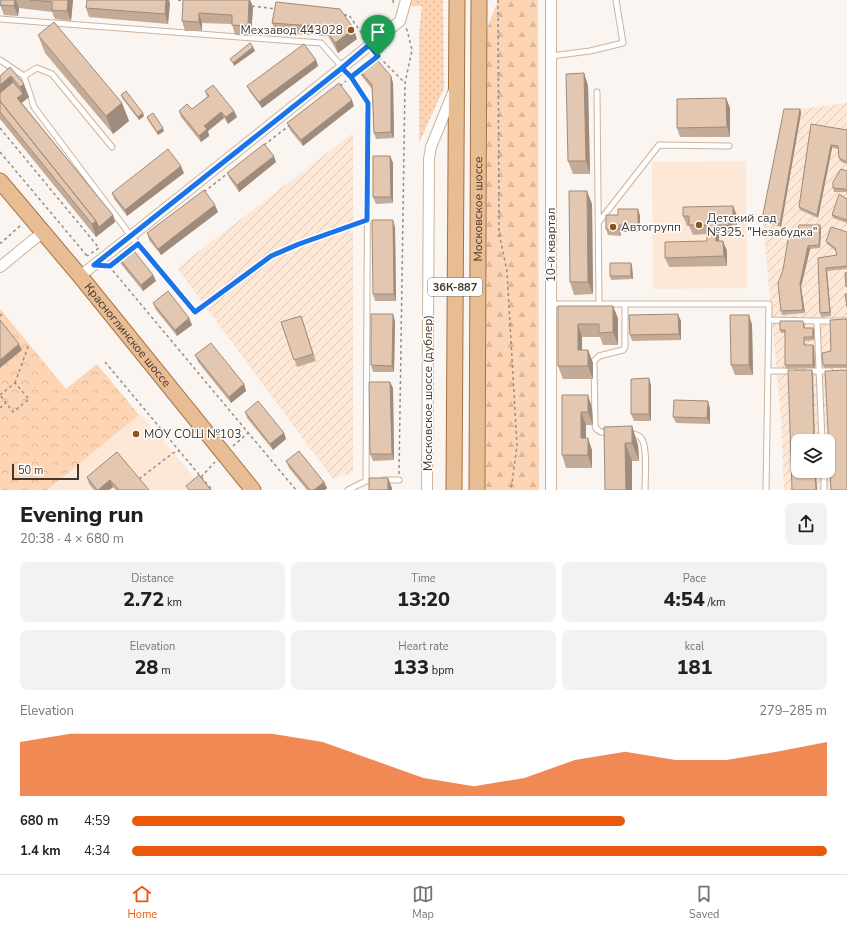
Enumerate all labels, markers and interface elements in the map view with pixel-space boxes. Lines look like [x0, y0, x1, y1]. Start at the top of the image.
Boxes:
pin [361, 15, 395, 56]
icon: arrive [367, 21, 389, 43]
place label: Мехзавод 443028 [241, 22, 343, 38]
marker: Мехзавод 443028 [346, 25, 356, 35]
street label: Московское шоссе [470, 156, 486, 262]
street label: 10-й квартал [543, 208, 559, 282]
place label: Детский сад №325, "Незабудка" [707, 210, 818, 240]
place label: Автогрупп [621, 219, 681, 235]
marker: Детский сад №325, "Незабудка" [694, 220, 704, 230]
marker: Автогрупп [608, 222, 618, 232]
road number: 36К-887 [428, 278, 482, 296]
street label: Красноглинское шоссе [81, 280, 175, 390]
street label: Московское шоссе (дублер) [420, 315, 436, 471]
place label: МОУ СОШ №103 [144, 426, 241, 442]
marker: МОУ СОШ №103 [131, 429, 141, 439]
map controls [791, 434, 835, 478]
button: layers [791, 434, 835, 478]
scale bar [12, 462, 79, 481]
text: 50 m [18, 463, 43, 478]
text: Evening run [20, 500, 144, 530]
button: share [785, 503, 827, 545]
text: 20:38 · 4 × 680 m [20, 530, 124, 548]
text: Distance [131, 571, 174, 586]
text: Time [411, 571, 436, 586]
text: Pace [683, 571, 706, 586]
text: 2.72 [123, 586, 164, 613]
text: 13:20 [397, 586, 450, 613]
text: 4:54 [663, 586, 705, 613]
text: km [164, 595, 182, 610]
text: /km [705, 595, 726, 610]
text: Elevation [130, 639, 175, 654]
text: Heart rate [398, 639, 449, 654]
text: kcal [685, 639, 704, 654]
text: 28 [134, 654, 158, 681]
text: 133 [393, 654, 429, 681]
text: 181 [677, 654, 713, 681]
text: m [158, 663, 171, 678]
text: bpm [429, 663, 454, 678]
text: Elevation [20, 702, 74, 720]
text: 279–285 m [759, 702, 827, 720]
text: 680 m [20, 812, 58, 830]
text: 4:59 [84, 812, 110, 830]
text: 1.4 km [20, 842, 61, 860]
text: 4:34 [84, 842, 110, 860]
tab: Home [127, 883, 157, 922]
tab: Map [412, 883, 434, 922]
tab: Saved [689, 883, 720, 922]

